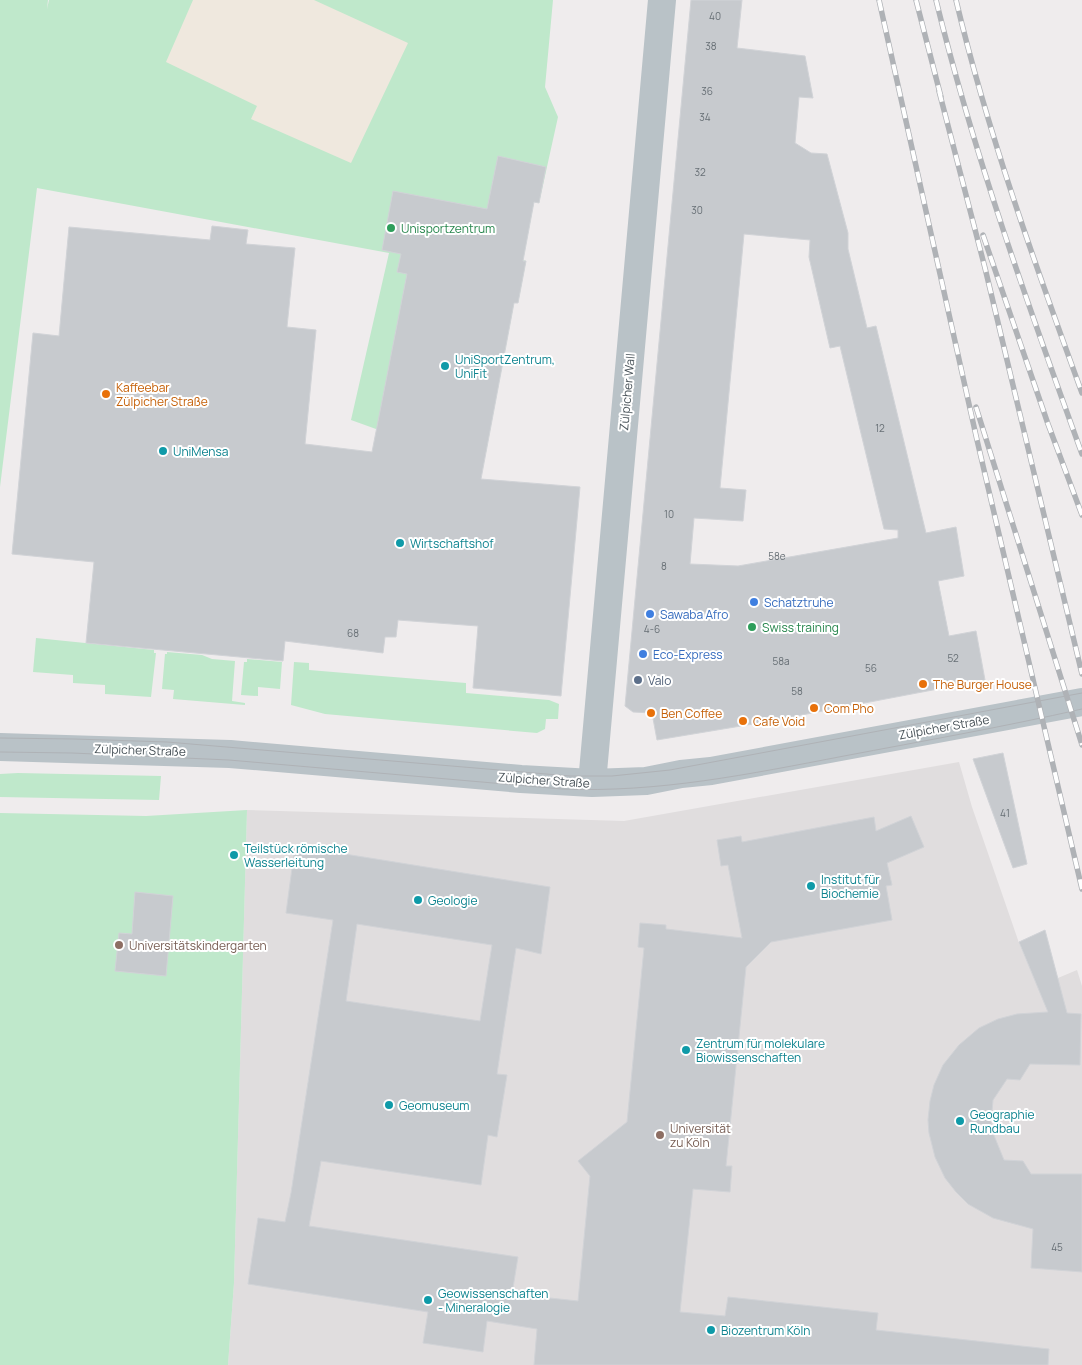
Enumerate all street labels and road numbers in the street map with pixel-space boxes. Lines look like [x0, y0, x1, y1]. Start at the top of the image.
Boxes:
street label: Zülpicher Wall [615, 353, 639, 431]
street label: Zülpicher Straße [897, 711, 991, 743]
street label: Zülpicher Straße [94, 740, 186, 760]
street label: Zülpicher Straße [498, 768, 590, 792]

